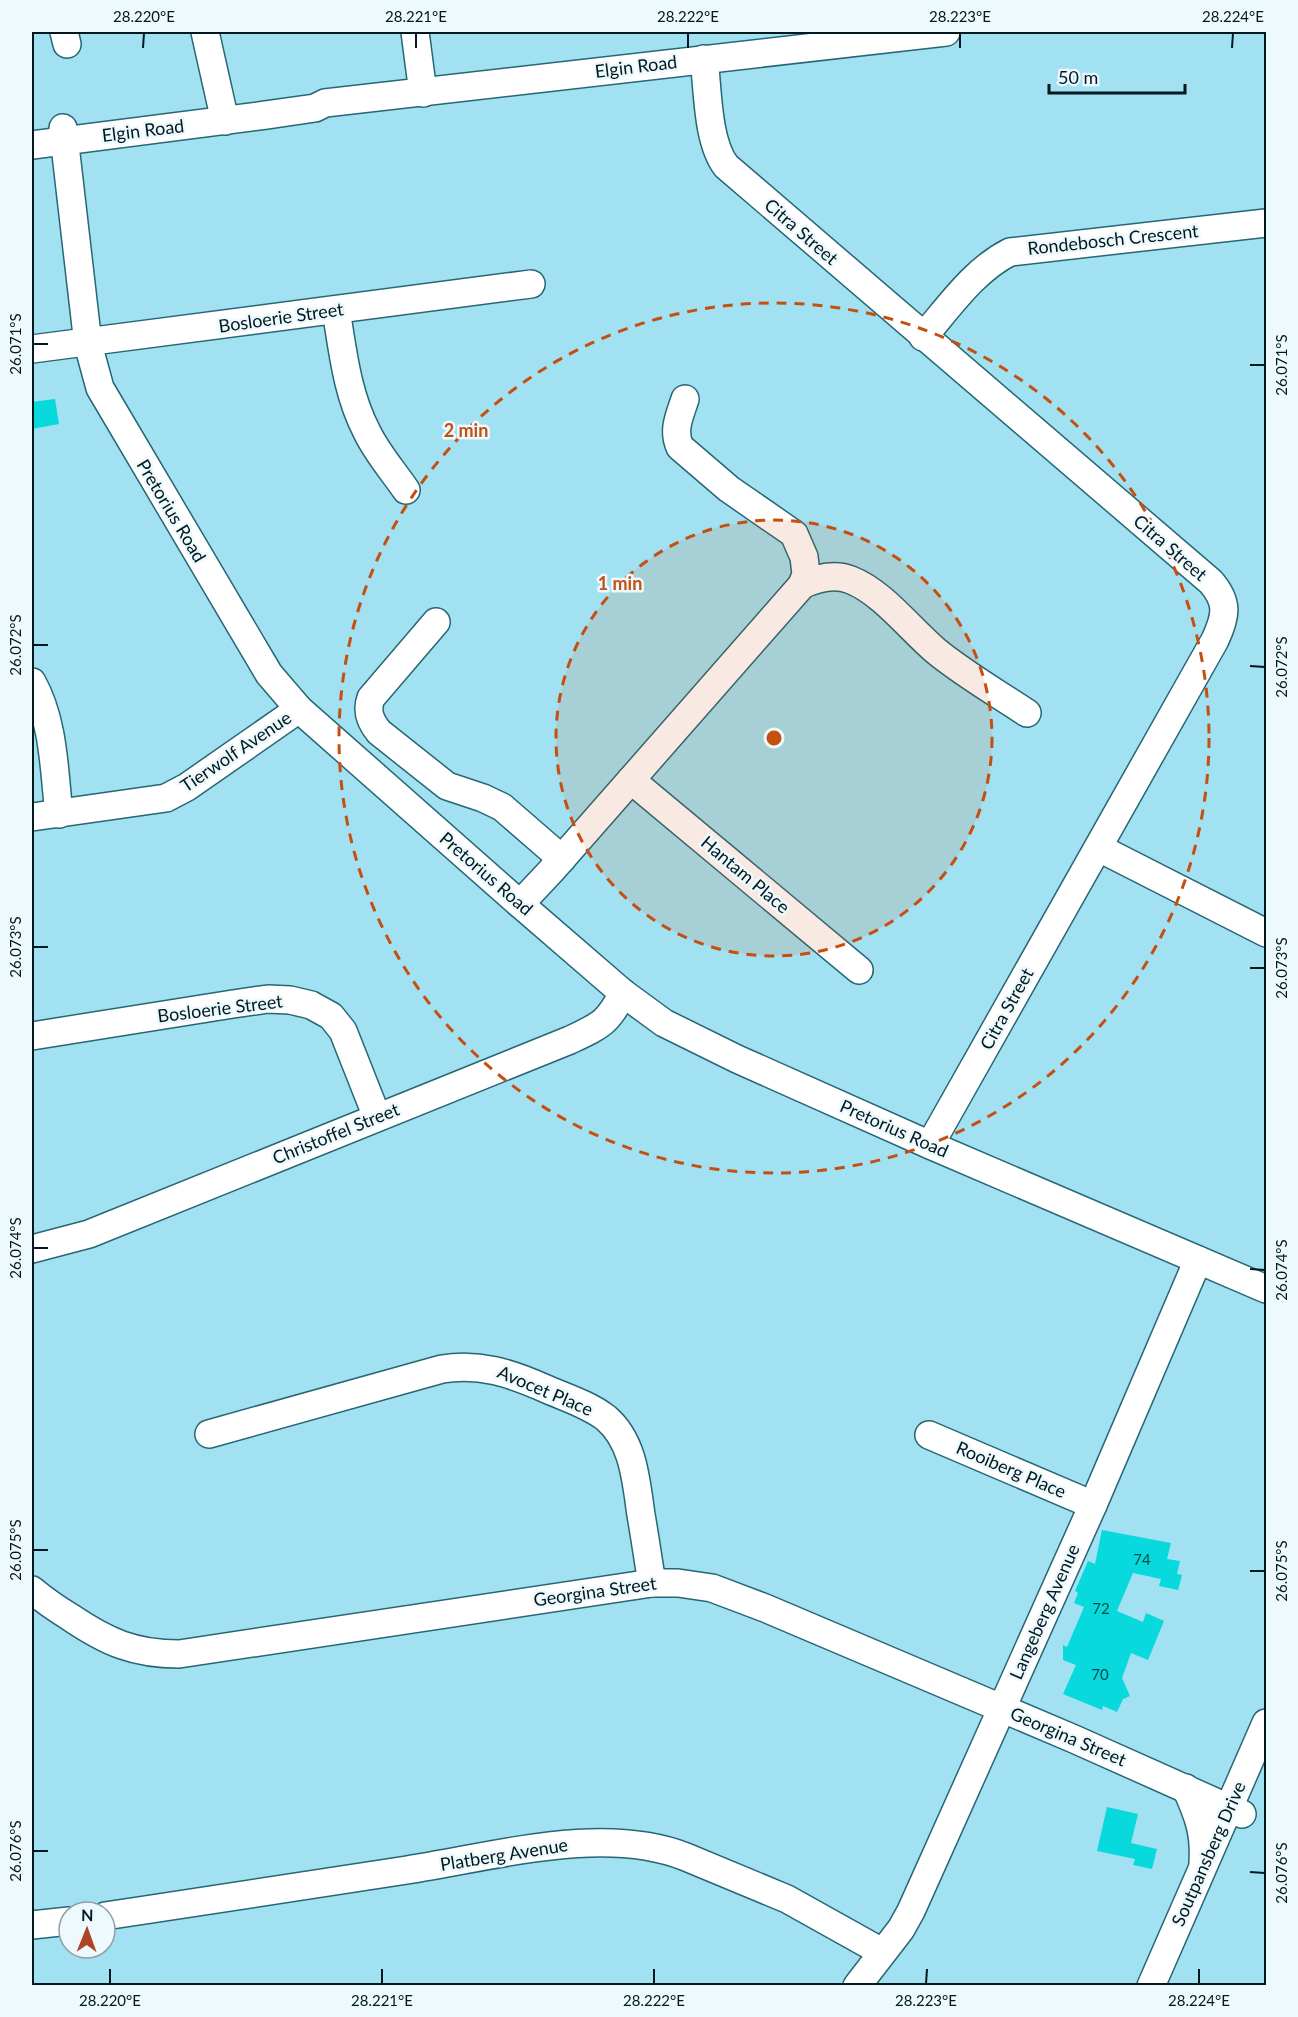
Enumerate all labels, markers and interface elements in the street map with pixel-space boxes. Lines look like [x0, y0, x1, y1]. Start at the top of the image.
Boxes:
text: 28.220°E [113, 7, 175, 25]
text: 28.221°E [385, 7, 447, 25]
text: 28.222°E [657, 7, 719, 25]
text: 28.223°E [929, 7, 991, 25]
text: 28.224°E [1202, 7, 1264, 25]
street label: Elgin Road [593, 50, 678, 82]
scale bar [1049, 57, 1186, 95]
text: 50 m [1058, 66, 1098, 88]
street label: Elgin Road [100, 114, 185, 146]
street label: Citra Street [760, 193, 843, 269]
street label: Rondebosch Crescent [1026, 219, 1200, 259]
street label: Bosloerie Street [217, 297, 345, 337]
text: 26.071°S [6, 313, 24, 375]
text: 26.071°S [1272, 334, 1290, 396]
text: 2 min [444, 419, 488, 441]
street label: Pretorius Road [133, 455, 211, 566]
street label: Citra Street [1129, 509, 1212, 585]
text: 1 min [598, 572, 642, 594]
text: 26.072°S [6, 614, 24, 676]
text: 26.072°S [1272, 636, 1290, 698]
street label: Tierwolf Avenue [176, 706, 295, 796]
centre of rings [764, 728, 784, 748]
street label: Pretorius Road [436, 827, 538, 920]
street label: Hantam Place [697, 831, 794, 918]
text: 26.073°S [6, 916, 24, 978]
text: 26.073°S [1272, 937, 1290, 999]
street label: Citra Street [975, 963, 1038, 1053]
street label: Bosloerie Street [156, 989, 284, 1027]
street label: Pretorius Road [837, 1094, 952, 1162]
street label: Christoffel Street [269, 1097, 403, 1168]
text: 26.074°S [6, 1217, 24, 1279]
text: 26.074°S [1272, 1239, 1290, 1301]
street label: Avocet Place [494, 1360, 596, 1420]
street label: Rooiberg Place [953, 1436, 1070, 1502]
text: 26.075°S [6, 1519, 24, 1581]
text: 26.075°S [1272, 1540, 1290, 1602]
street label: Langeberg Avenue [1004, 1541, 1084, 1683]
house number: 74 [1133, 1550, 1151, 1568]
street label: Georgina Street [532, 1571, 658, 1611]
house number: 72 [1092, 1599, 1110, 1617]
house number: 70 [1091, 1665, 1109, 1683]
street label: Georgina Street [1007, 1702, 1130, 1771]
street label: Soutpansberg Drive [1166, 1778, 1250, 1929]
text: 26.076°S [6, 1820, 24, 1882]
street label: Platberg Avenue [438, 1833, 569, 1875]
text: 26.076°S [1272, 1842, 1290, 1904]
north arrow [57, 1900, 117, 1960]
text: N [81, 1905, 94, 1924]
text: 28.220°E [79, 1991, 141, 2009]
text: 28.221°E [351, 1991, 413, 2009]
text: 28.222°E [623, 1991, 685, 2009]
text: 28.223°E [895, 1991, 957, 2009]
text: 28.224°E [1168, 1991, 1230, 2009]

